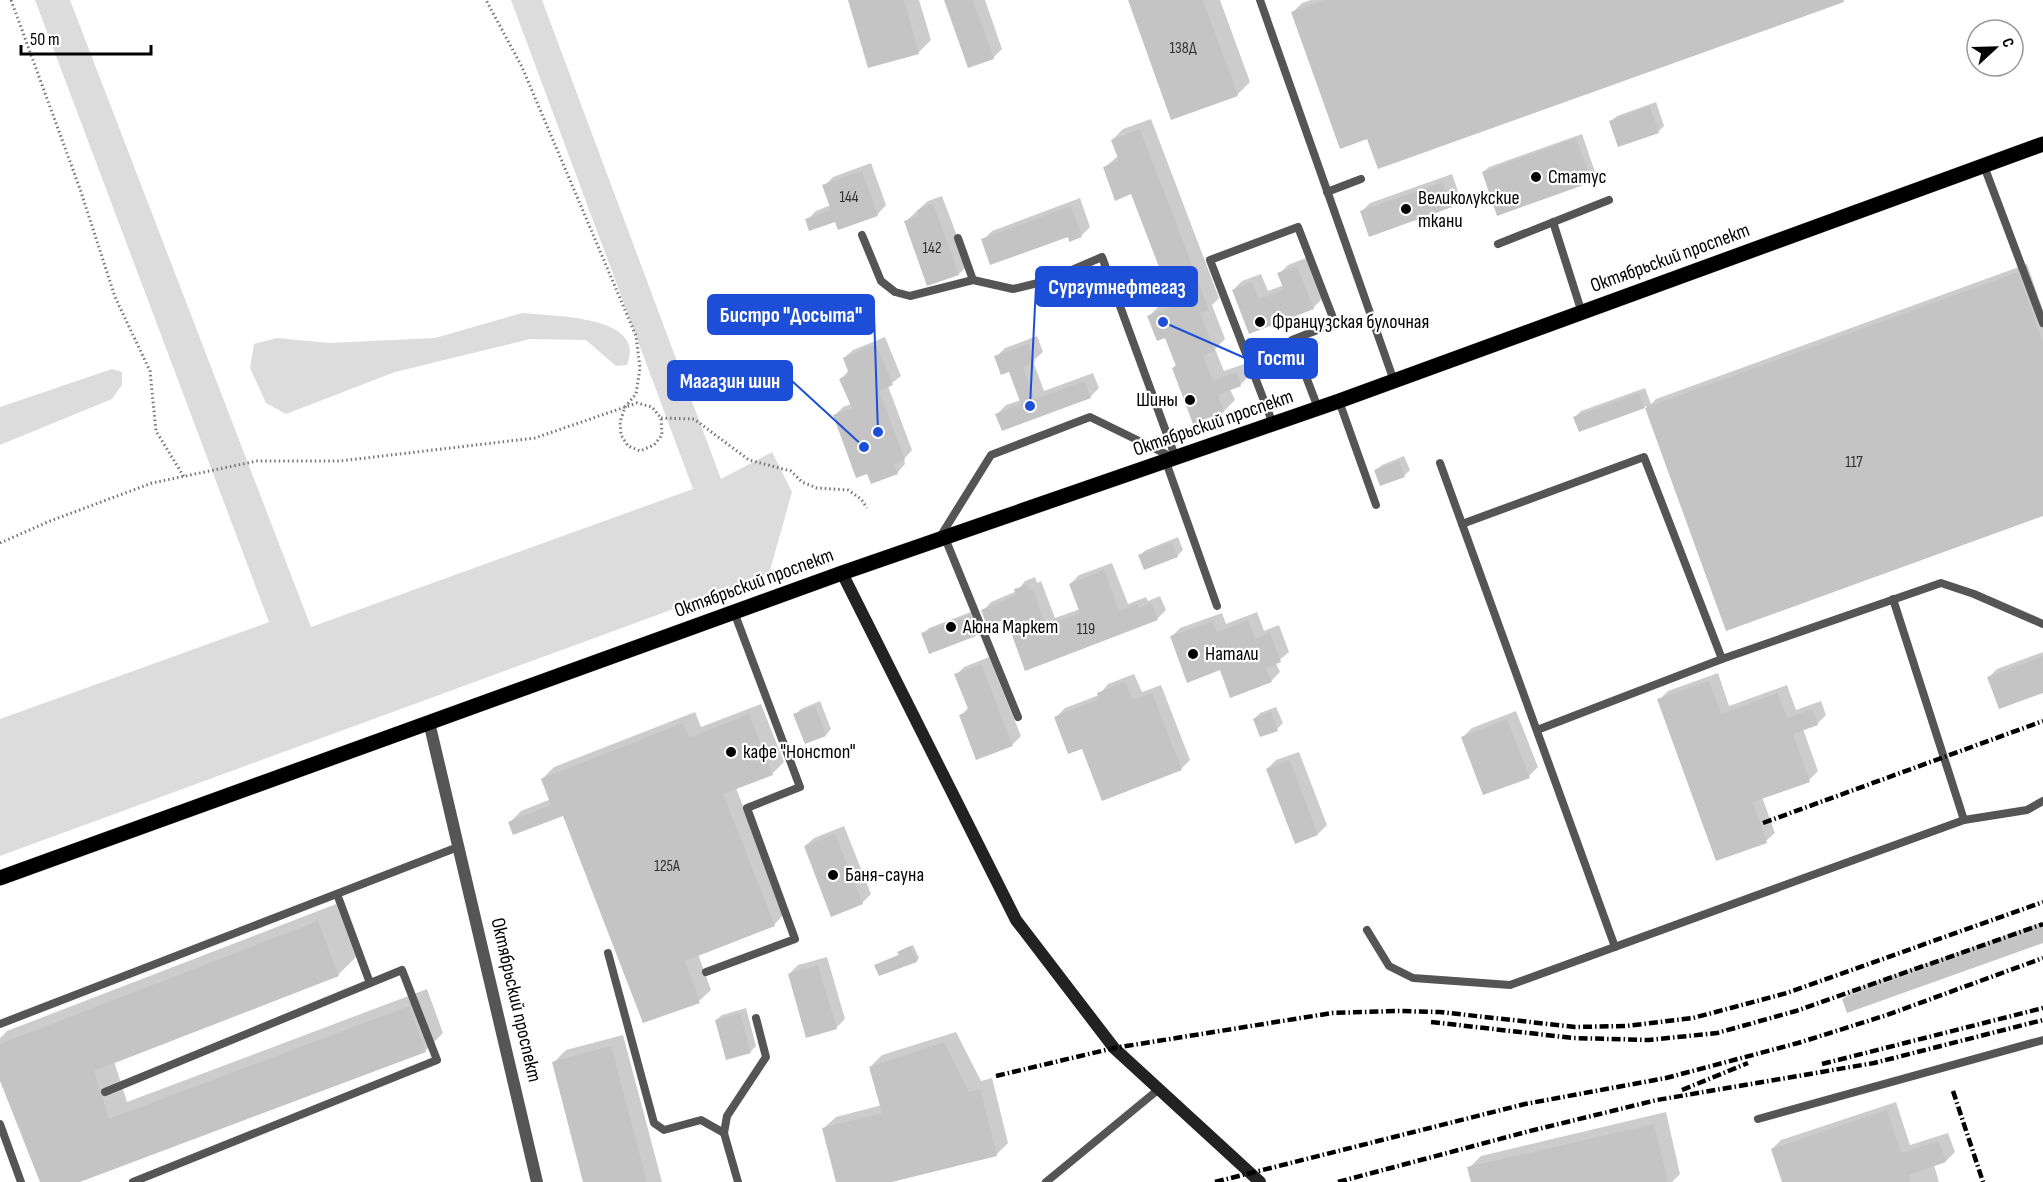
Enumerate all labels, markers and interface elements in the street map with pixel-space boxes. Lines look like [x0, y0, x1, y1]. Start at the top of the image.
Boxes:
scale bar [21, 18, 152, 56]
north arrow [1965, 18, 2025, 78]
text: 50 m [30, 29, 60, 50]
text: С [1997, 36, 2018, 50]
house number: 138Д [1169, 39, 1197, 58]
place label: Статус [1548, 165, 1607, 189]
marker: Статус [1529, 170, 1543, 184]
place label: Великолукские ткани [1418, 186, 1520, 233]
house number: 144 [839, 188, 859, 207]
marker: Великолукские ткани [1399, 202, 1413, 216]
street label: Октябрьский проспект [1587, 218, 1753, 298]
house number: 142 [923, 239, 941, 258]
callout: Сургутнефтегаз [1036, 267, 1197, 306]
text: Сургутнефтегаз [1048, 275, 1186, 300]
callout: Бистро "Досыта" [708, 295, 874, 334]
text: Бистро "Досыта" [720, 303, 862, 328]
place label: Французская булочная [1272, 310, 1429, 334]
marker: Французская булочная [1253, 315, 1267, 329]
callout: Гости [1245, 339, 1317, 378]
text: Гости [1257, 346, 1305, 371]
callout: Магазин шин [668, 361, 792, 400]
text: Магазин шин [680, 369, 780, 394]
street label: Октябрьский проспект [1130, 384, 1296, 462]
place label: Шины [1136, 388, 1178, 412]
marker: Шины [1183, 393, 1197, 407]
house number: 117 [1845, 453, 1863, 472]
street label: Октябрьский проспект [671, 543, 837, 623]
place label: Аюна Маркет [962, 615, 1058, 639]
marker: Аюна Маркет [944, 620, 958, 634]
house number: 119 [1077, 620, 1095, 639]
place label: Натали [1205, 642, 1259, 666]
marker: Натали [1186, 647, 1200, 661]
place label: кафе "Нонстоп" [743, 740, 856, 764]
marker: кафе "Нонстоп" [724, 745, 738, 759]
house number: 125А [654, 857, 680, 876]
place label: Баня-сауна [845, 863, 924, 887]
marker: Баня-сауна [826, 868, 840, 882]
street label: Октябрьский проспект [485, 916, 547, 1084]

